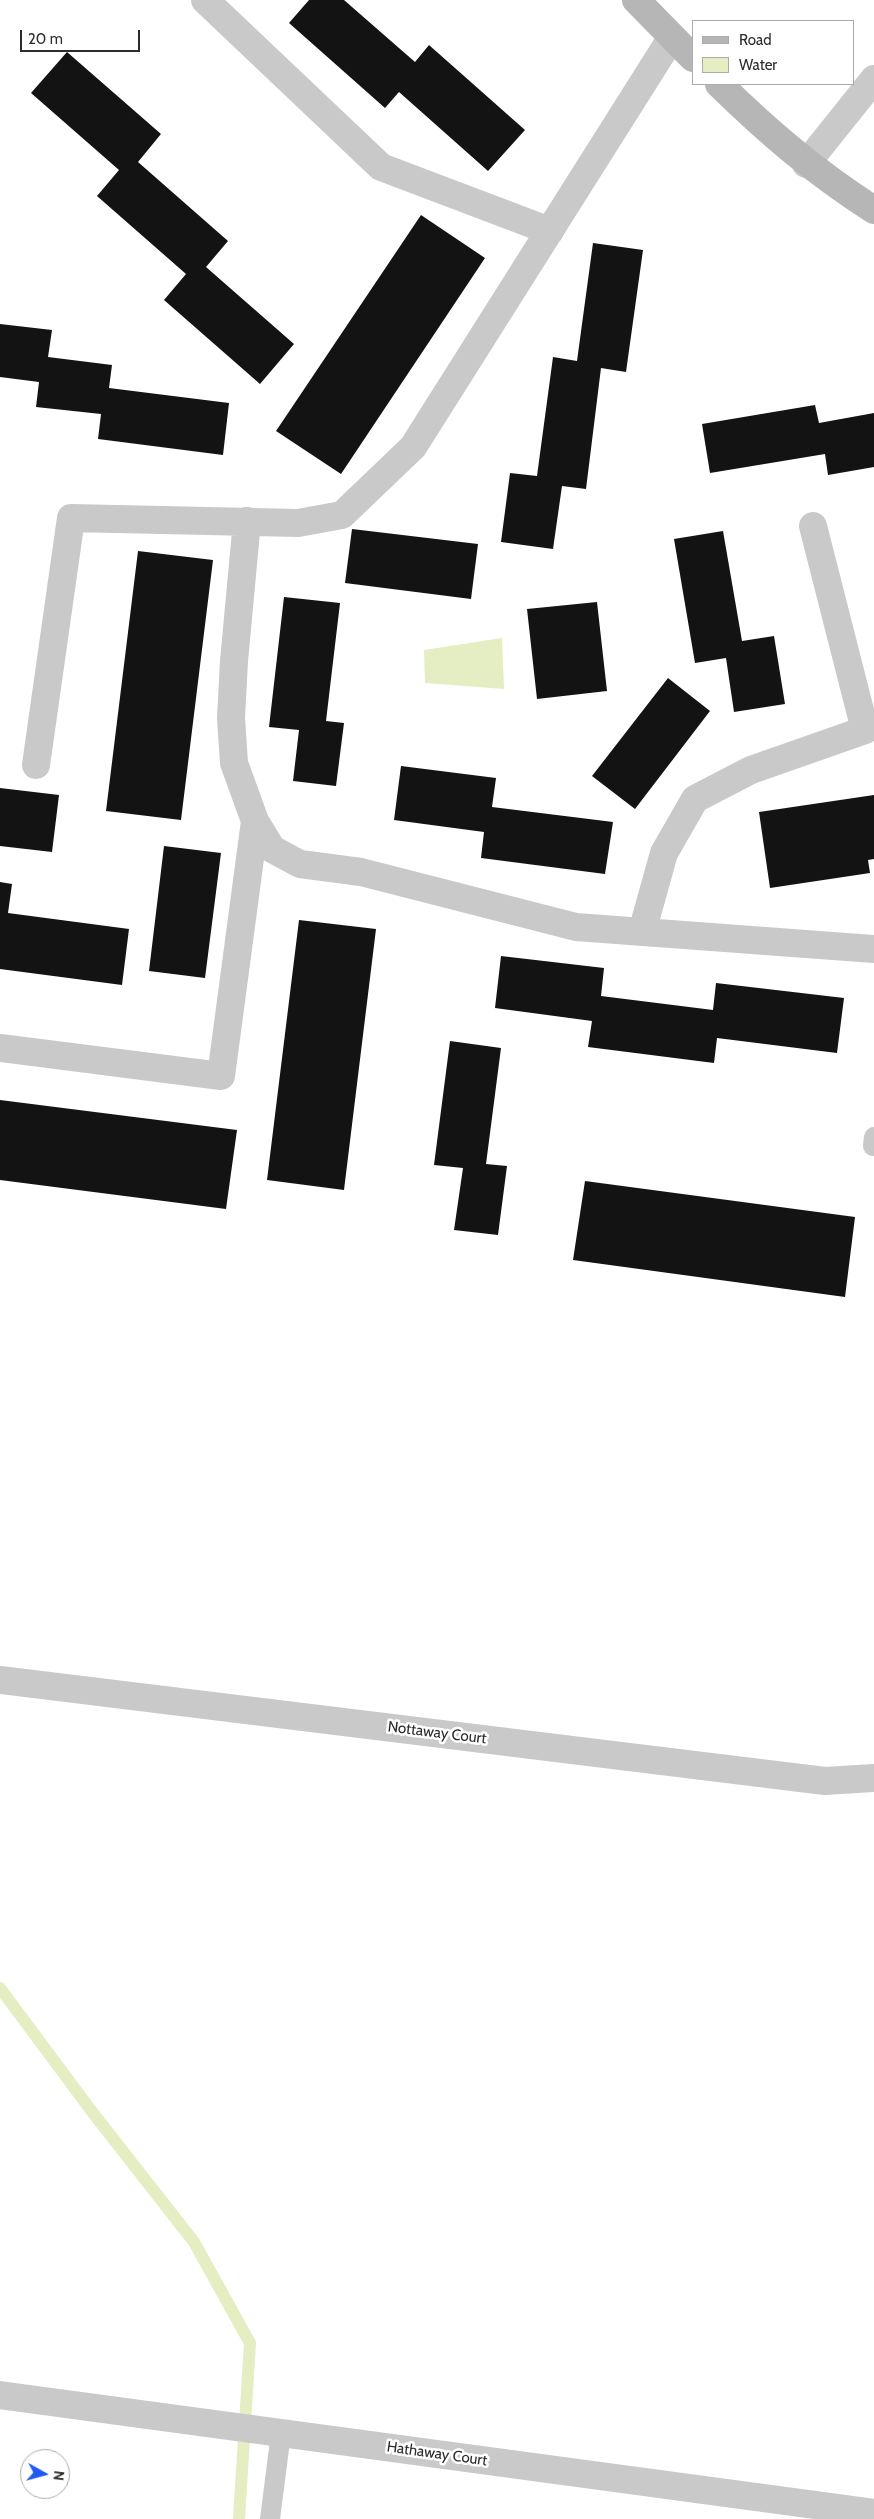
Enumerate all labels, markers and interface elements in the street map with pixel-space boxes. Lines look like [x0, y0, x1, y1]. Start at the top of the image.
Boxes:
scale bar [22, 20, 142, 52]
legend [692, 20, 854, 85]
text: 20 m [28, 30, 63, 48]
text: Road [739, 31, 772, 49]
text: Water [739, 56, 777, 74]
street label: Nottaway Court [387, 1718, 487, 1748]
street label: Hathaway Court [386, 2438, 488, 2470]
north arrow [20, 2449, 70, 2499]
text: N [49, 2470, 68, 2482]

